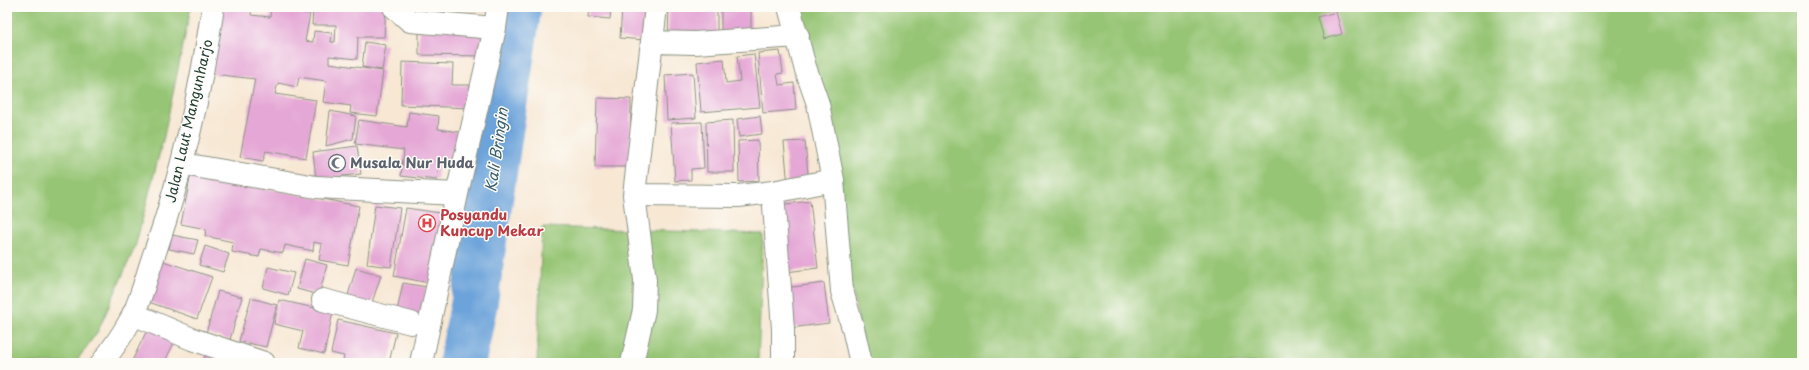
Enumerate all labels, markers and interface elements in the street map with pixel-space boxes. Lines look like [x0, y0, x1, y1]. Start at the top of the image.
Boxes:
street label: Jalan Laut Mangunharjo [159, 37, 218, 205]
water label: Kali Bringin [478, 105, 513, 193]
place label: Musala Nur Huda [350, 152, 475, 173]
mosque icon: Musala Nur Huda [327, 153, 347, 173]
place label: Posyandu Kuncup Mekar [440, 204, 544, 241]
hospital icon: Posyandu Kuncup Mekar [417, 213, 437, 233]

